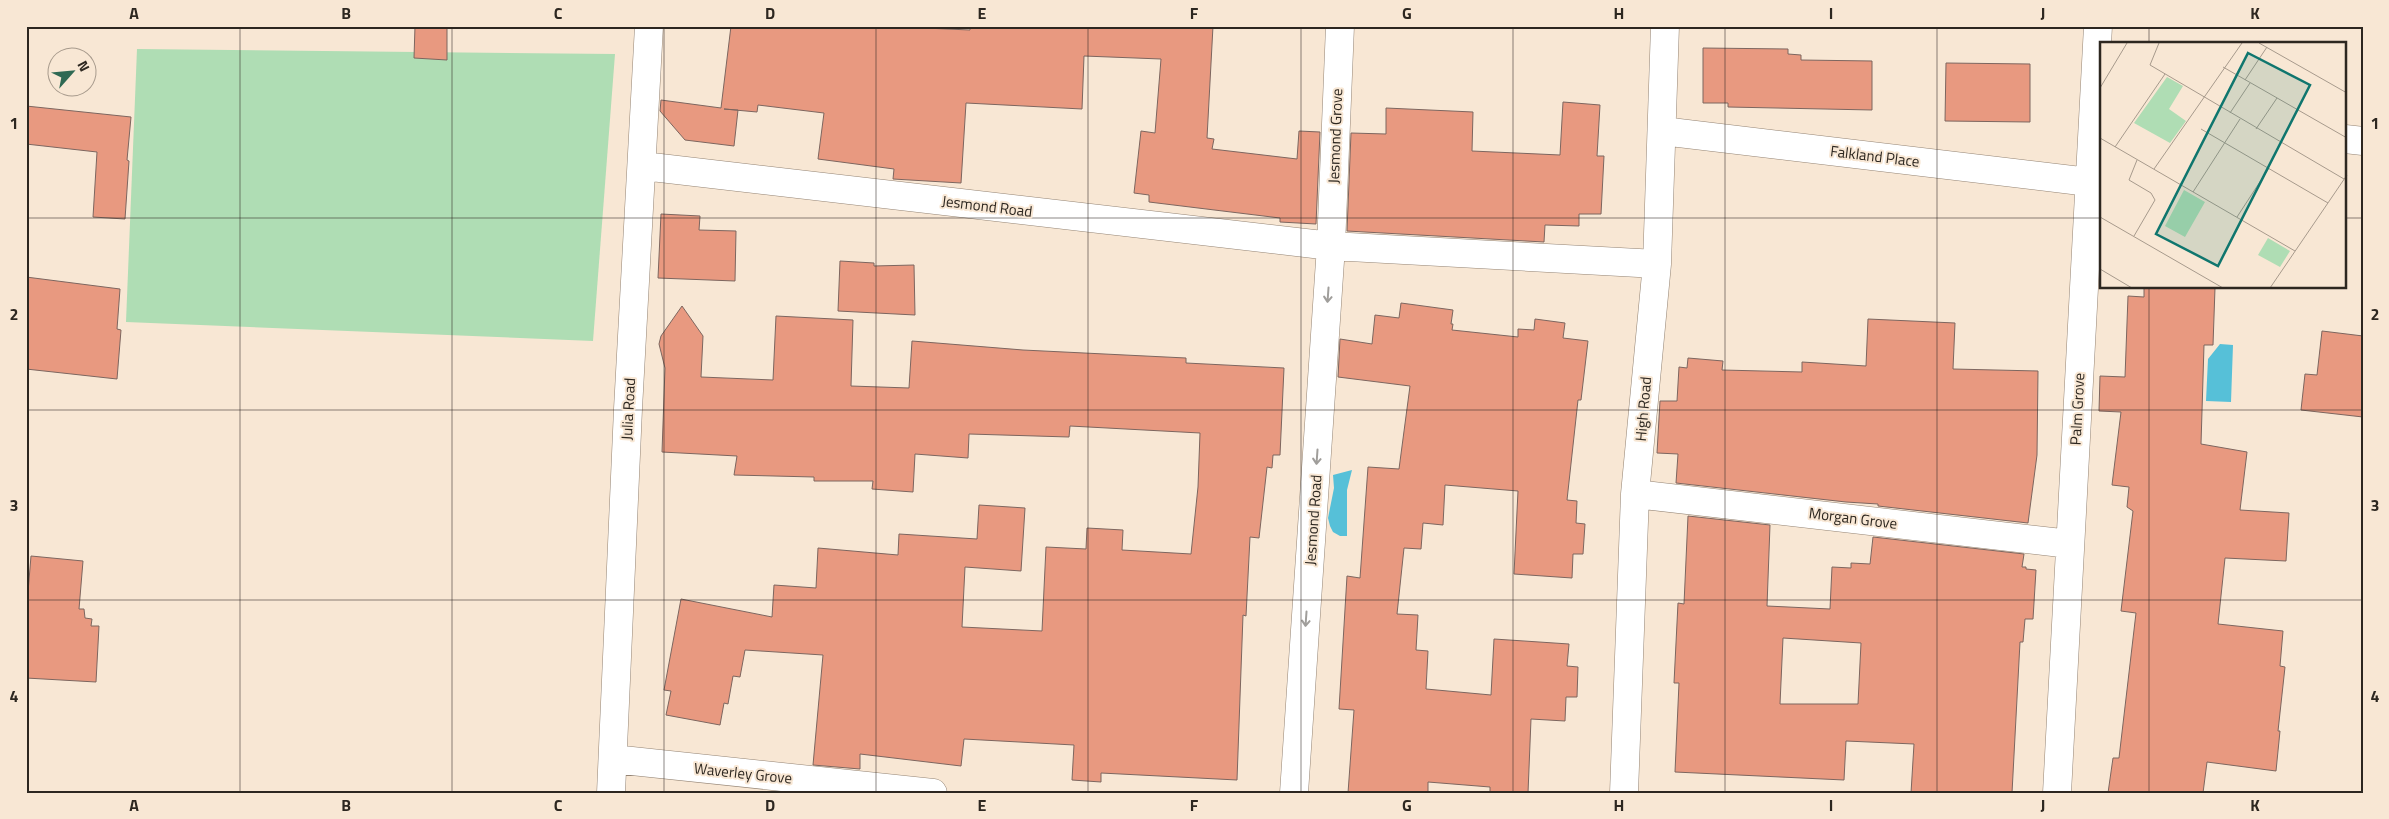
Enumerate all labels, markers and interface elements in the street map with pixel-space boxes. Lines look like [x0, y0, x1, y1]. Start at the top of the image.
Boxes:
text: A [129, 1, 139, 25]
text: B [341, 1, 351, 25]
text: C [554, 1, 563, 25]
text: D [765, 1, 775, 25]
text: E [978, 1, 987, 25]
text: F [1190, 1, 1199, 25]
text: G [1402, 1, 1412, 25]
text: H [1614, 1, 1624, 25]
text: I [1829, 1, 1833, 25]
text: J [2041, 1, 2045, 25]
text: K [2250, 1, 2260, 25]
inset map [2100, 42, 2346, 289]
north arrow [48, 48, 98, 98]
text: N [72, 57, 96, 75]
street label: Jesmond Grove [1322, 88, 1348, 184]
text: 1 [10, 111, 18, 135]
text: 1 [2371, 111, 2379, 135]
street label: Falkland Place [1829, 139, 1921, 173]
street label: Jesmond Road [940, 189, 1034, 223]
one-way arrow [1323, 287, 1332, 303]
text: 2 [10, 302, 18, 326]
text: 2 [2371, 302, 2379, 326]
street label: Palm Grove [2064, 372, 2090, 446]
street label: High Road [1629, 376, 1657, 442]
street label: Julia Road [615, 377, 641, 441]
one-way arrow [1312, 449, 1321, 465]
street label: Jesmond Road [1298, 474, 1328, 566]
text: 3 [10, 493, 18, 517]
text: 3 [2371, 493, 2379, 517]
street label: Morgan Grove [1808, 501, 1898, 535]
one-way arrow [1301, 611, 1311, 627]
text: 4 [10, 684, 19, 708]
text: 4 [2371, 684, 2380, 708]
street label: Waverley Grove [693, 756, 793, 790]
text: A [129, 793, 139, 817]
text: B [341, 793, 351, 817]
text: C [554, 793, 563, 817]
text: D [765, 793, 775, 817]
text: E [978, 793, 987, 817]
text: F [1190, 793, 1199, 817]
text: G [1402, 793, 1412, 817]
text: H [1614, 793, 1624, 817]
text: I [1829, 793, 1833, 817]
text: J [2041, 793, 2045, 817]
text: K [2250, 793, 2260, 817]

